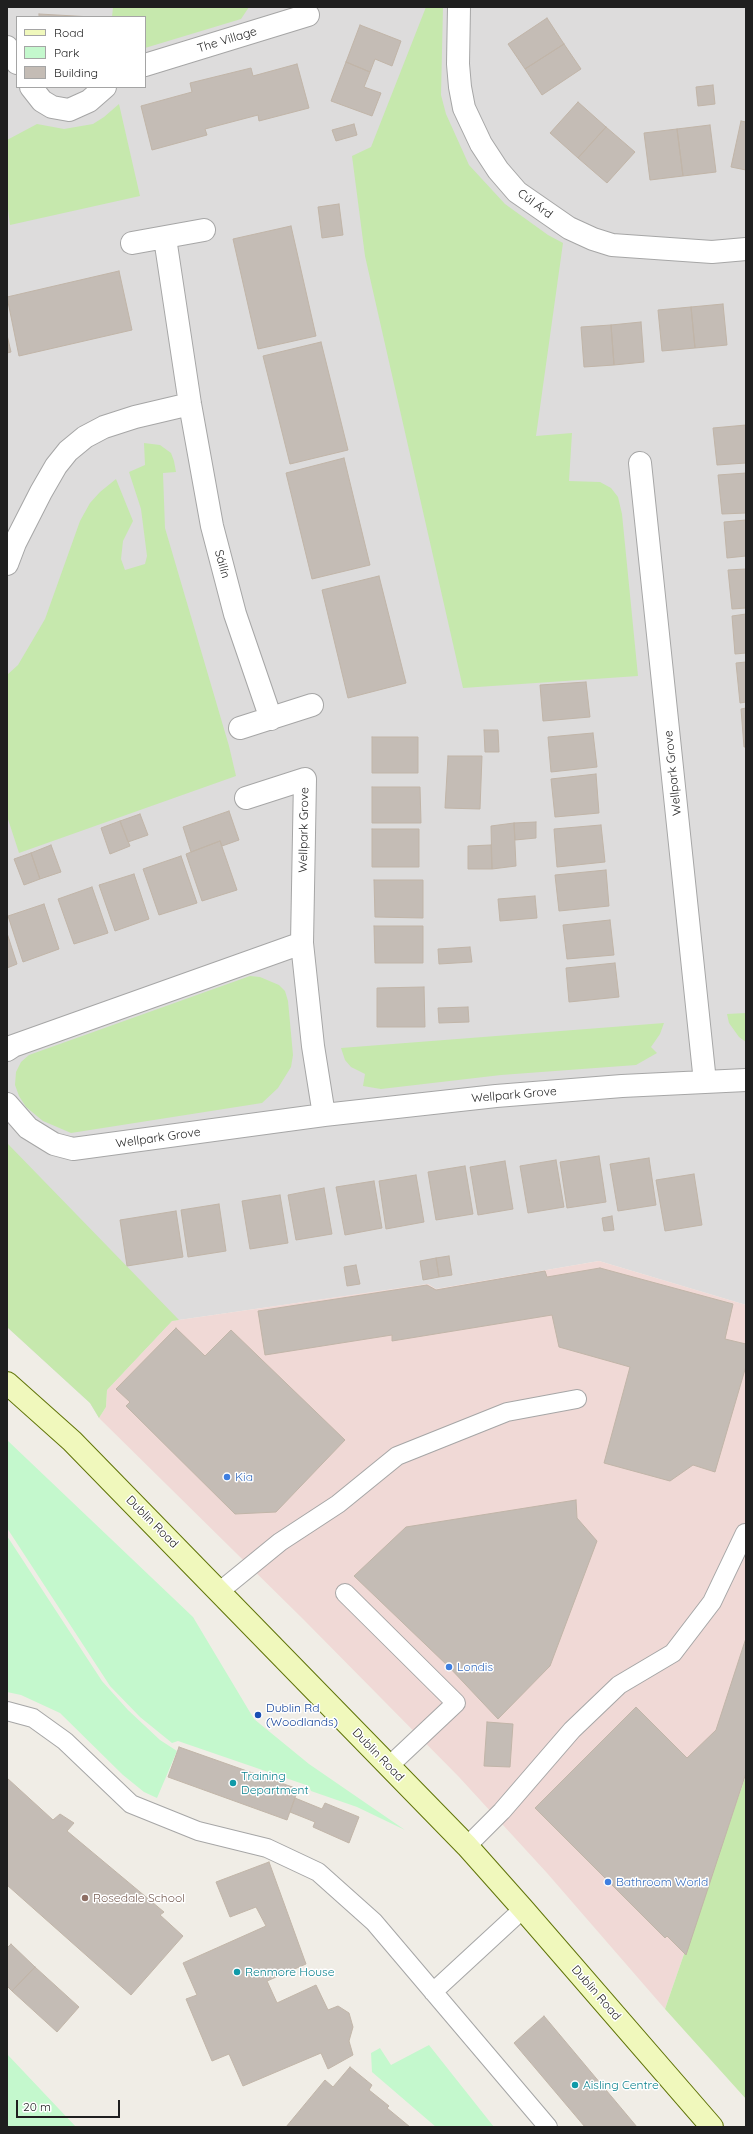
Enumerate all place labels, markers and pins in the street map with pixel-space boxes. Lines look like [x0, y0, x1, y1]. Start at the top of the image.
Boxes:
place label: Kia [235, 1470, 253, 1484]
marker: Kia [222, 1472, 232, 1482]
place label: Londis [457, 1660, 493, 1674]
marker: Londis [444, 1662, 454, 1672]
place label: Dublin Rd (Woodlands) [266, 1701, 338, 1729]
marker: Dublin Rd (Woodlands) [253, 1710, 263, 1720]
place label: Training Department [241, 1769, 308, 1797]
marker: Training Department [228, 1778, 238, 1788]
place label: Bathroom World [616, 1875, 708, 1889]
marker: Bathroom World [603, 1877, 613, 1887]
place label: Rosedale School [93, 1891, 185, 1905]
marker: Rosedale School [80, 1893, 90, 1903]
place label: Renmore House [245, 1965, 334, 1979]
marker: Renmore House [232, 1967, 242, 1977]
place label: Aisling Centre [583, 2078, 659, 2092]
marker: Aisling Centre [570, 2080, 580, 2090]

